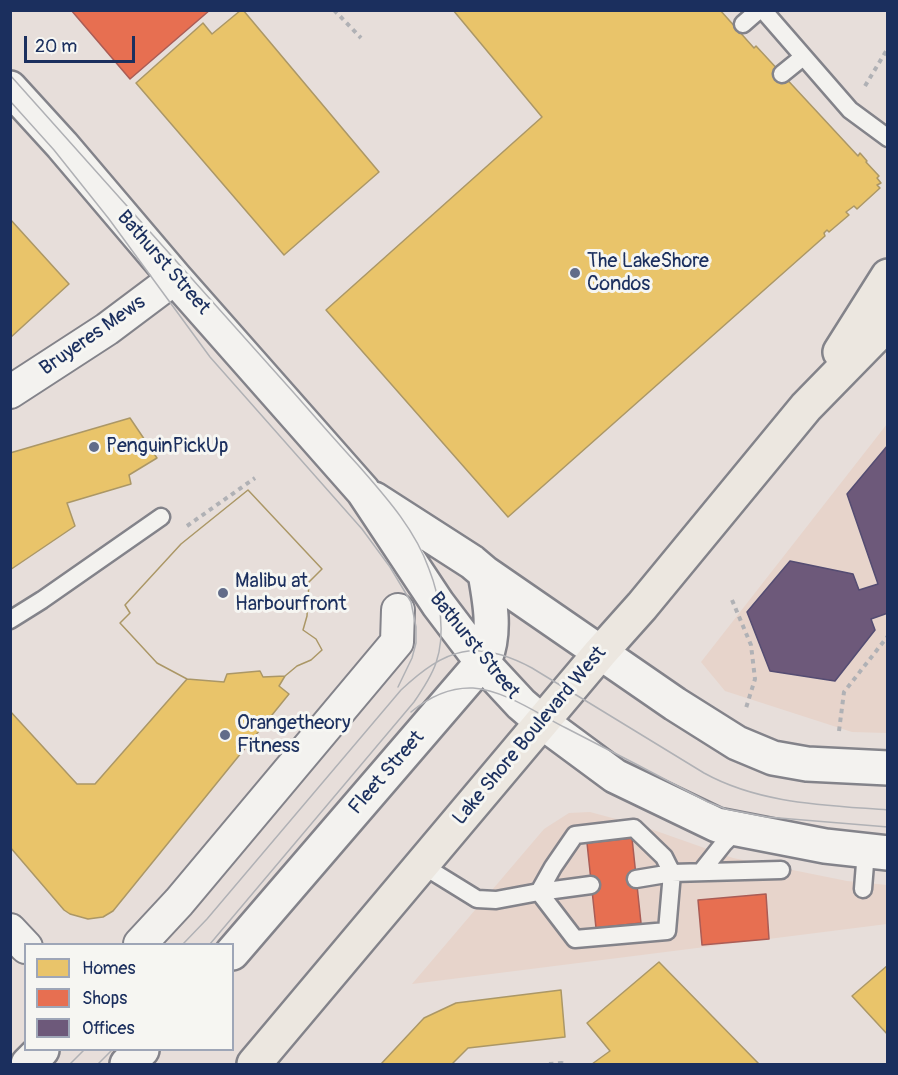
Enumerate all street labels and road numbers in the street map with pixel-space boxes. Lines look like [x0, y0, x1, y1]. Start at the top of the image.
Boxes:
street label: Bathurst Street [111, 206, 215, 320]
street label: Bruyeres Mews [36, 291, 150, 381]
street label: Bathurst Street [424, 588, 524, 704]
street label: Lake Shore Boulevard West [448, 642, 612, 830]
street label: Fleet Street [344, 726, 430, 820]

